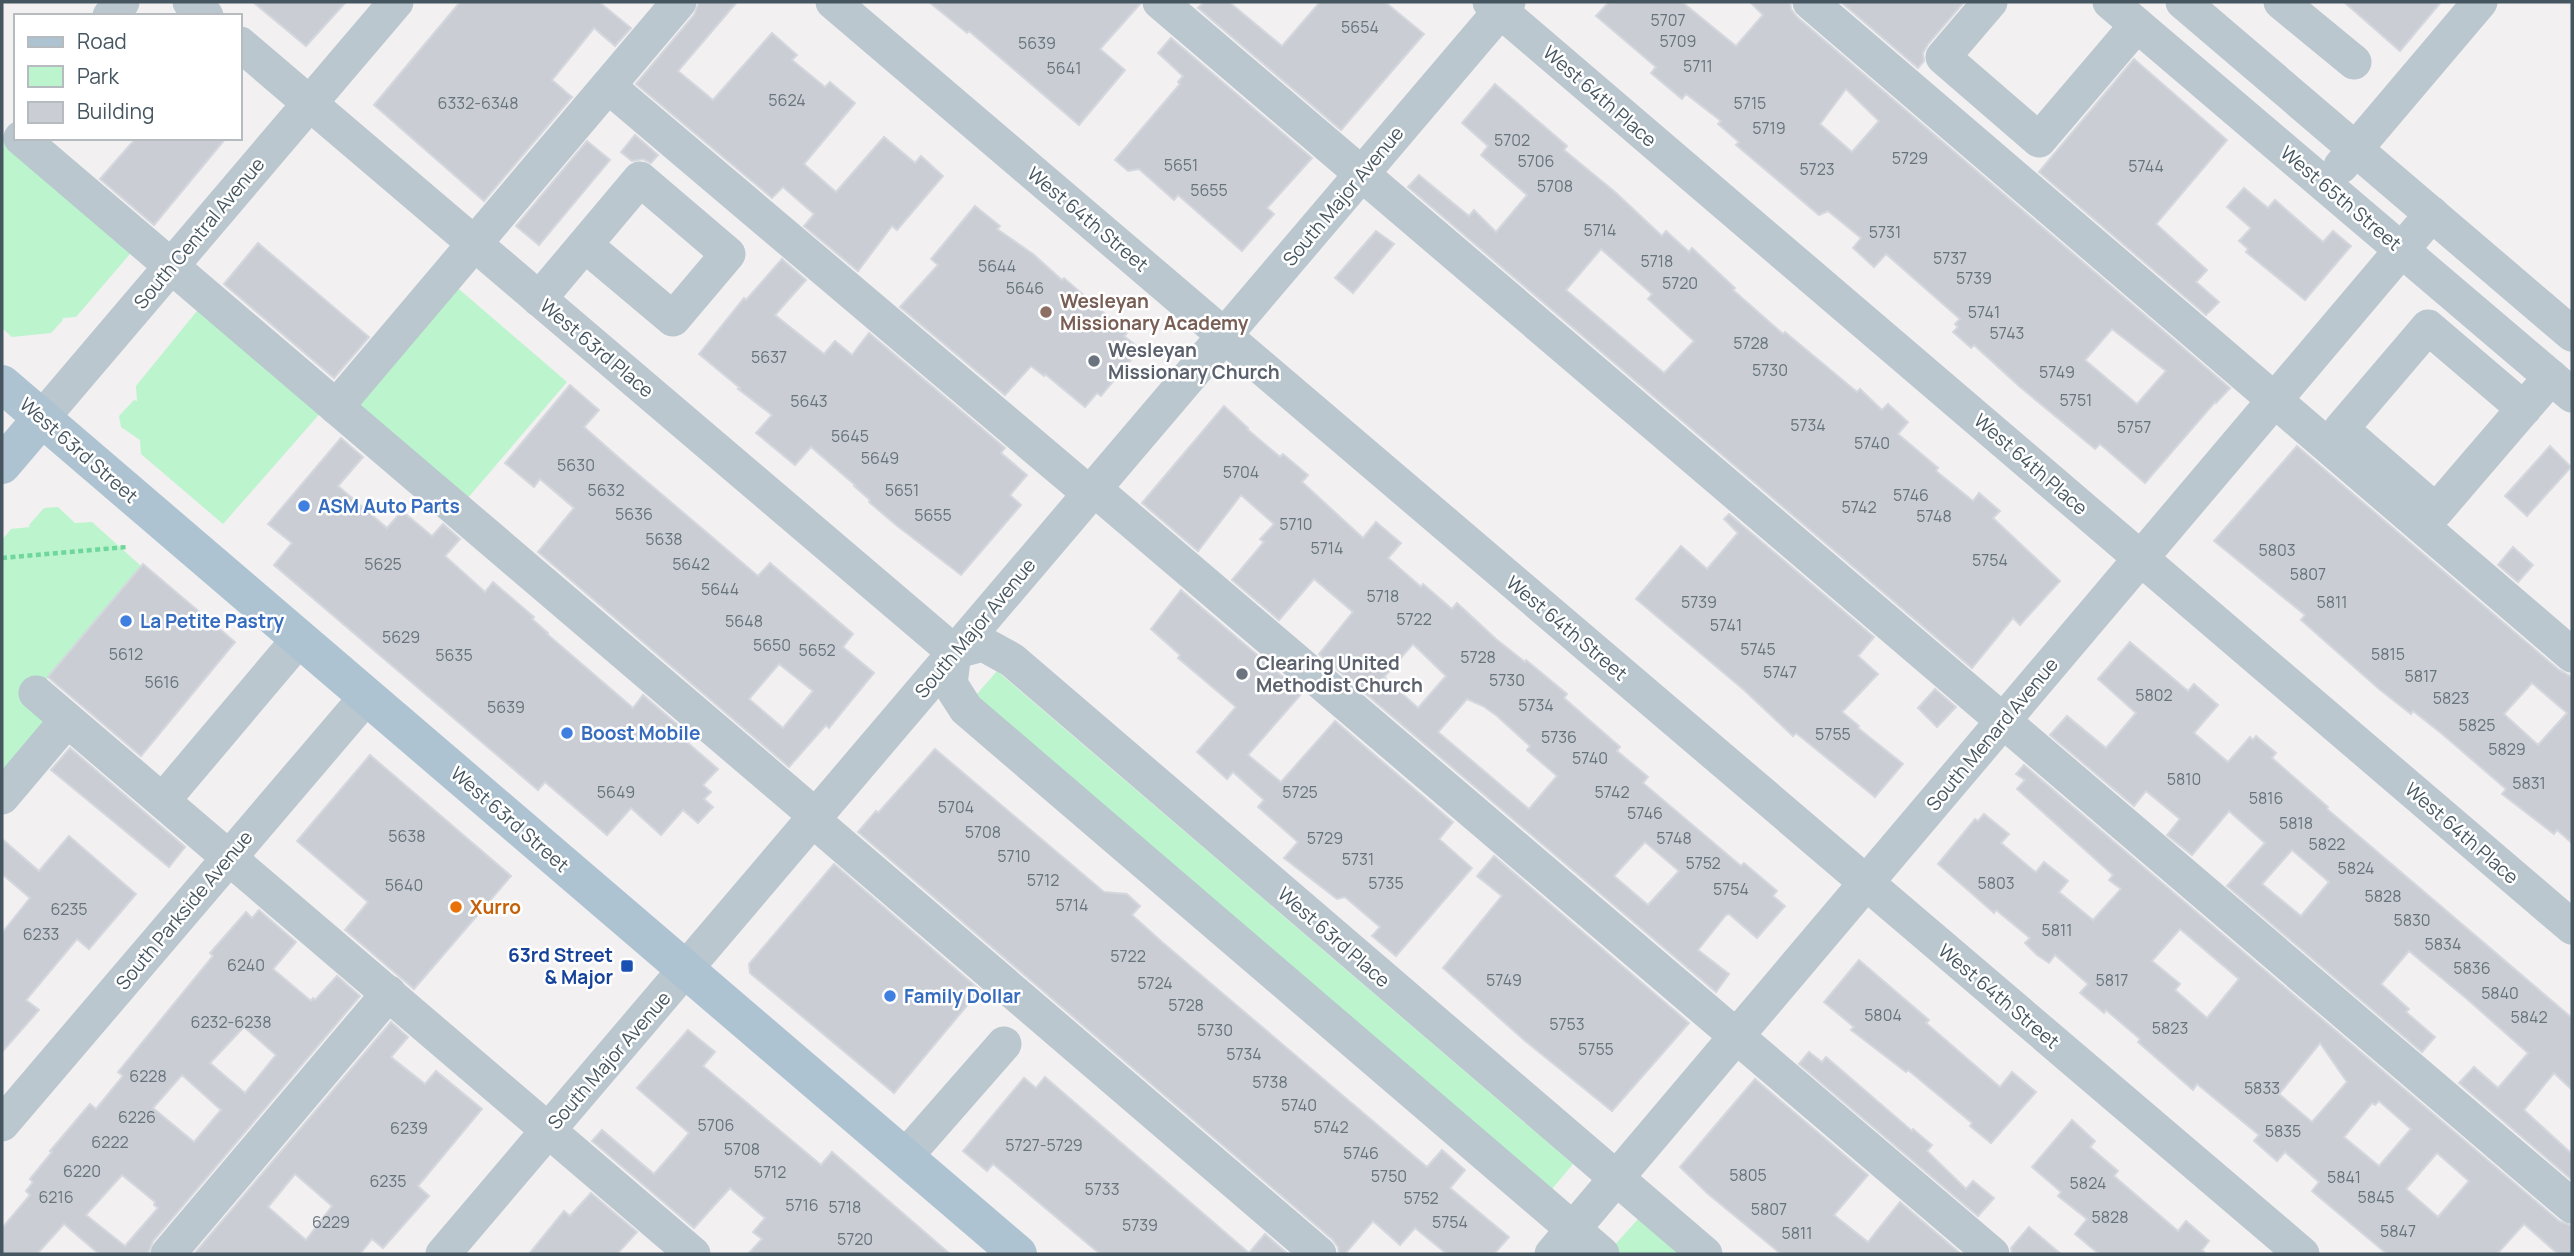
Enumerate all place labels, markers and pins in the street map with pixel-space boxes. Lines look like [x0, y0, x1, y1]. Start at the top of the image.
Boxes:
place label: Wesleyan Missionary Academy [1060, 288, 1249, 336]
marker: Wesleyan Missionary Academy [1038, 304, 1054, 320]
place label: Wesleyan Missionary Church [1108, 337, 1280, 385]
marker: Wesleyan Missionary Church [1086, 353, 1102, 369]
place label: ASM Auto Parts [318, 493, 460, 519]
marker: ASM Auto Parts [296, 498, 312, 514]
place label: La Petite Pastry [140, 608, 284, 634]
marker: La Petite Pastry [118, 613, 134, 629]
place label: Clearing United Methodist Church [1256, 650, 1423, 698]
marker: Clearing United Methodist Church [1234, 666, 1250, 682]
place label: Boost Mobile [581, 720, 700, 746]
marker: Boost Mobile [559, 725, 575, 741]
place label: Xurro [470, 894, 521, 920]
marker: Xurro [448, 899, 464, 915]
place label: 63rd Street & Major [508, 942, 613, 990]
marker: 63rd Street & Major [619, 958, 635, 974]
place label: Family Dollar [904, 983, 1021, 1009]
marker: Family Dollar [882, 988, 898, 1004]

